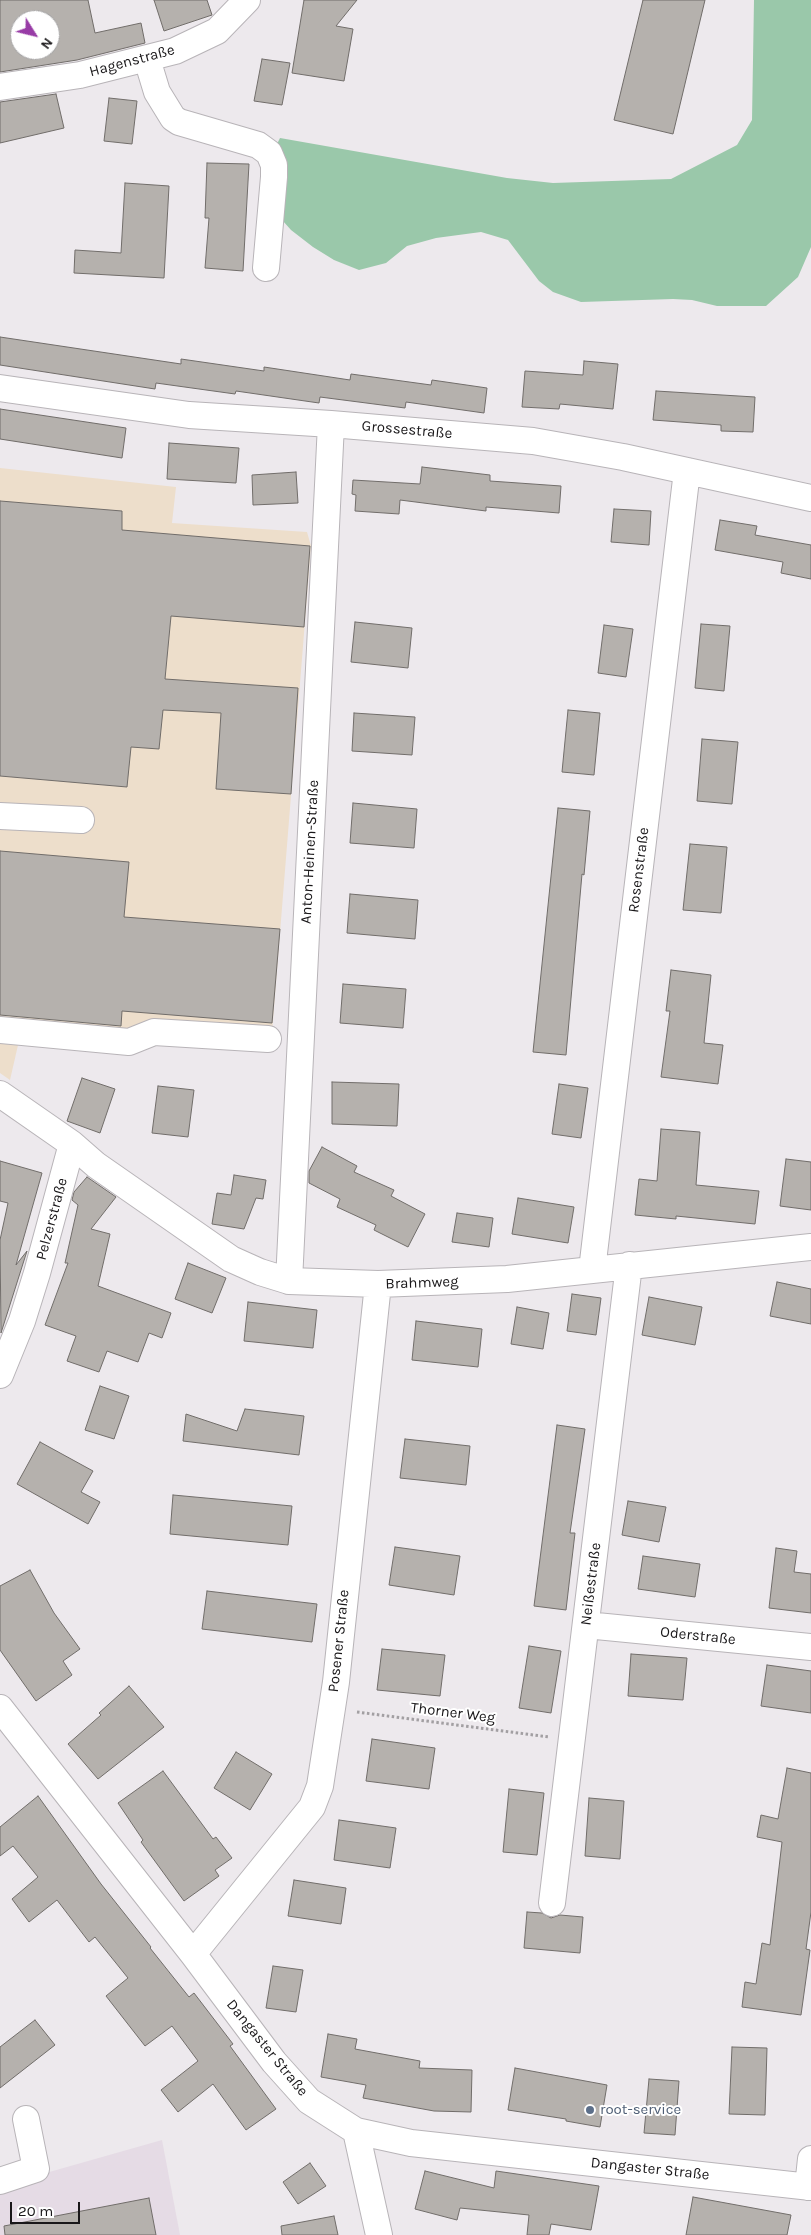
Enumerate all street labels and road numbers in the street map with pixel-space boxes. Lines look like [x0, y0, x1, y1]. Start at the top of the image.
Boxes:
street label: Hagenstraße [87, 41, 177, 81]
street label: Grossestraße [361, 417, 453, 443]
street label: Anton-Heinen-Straße [297, 779, 323, 925]
street label: Rosenstraße [625, 826, 653, 914]
street label: Pelzerstraße [32, 1176, 72, 1262]
street label: Brahmweg [385, 1273, 459, 1293]
street label: Neißestraße [577, 1541, 605, 1627]
street label: Posener Straße [325, 1589, 353, 1693]
street label: Oderstraße [659, 1623, 737, 1649]
street label: Thorner Weg [410, 1699, 496, 1727]
street label: Dangaster Straße [222, 1996, 312, 2100]
street label: Dangaster Straße [590, 2154, 710, 2184]

